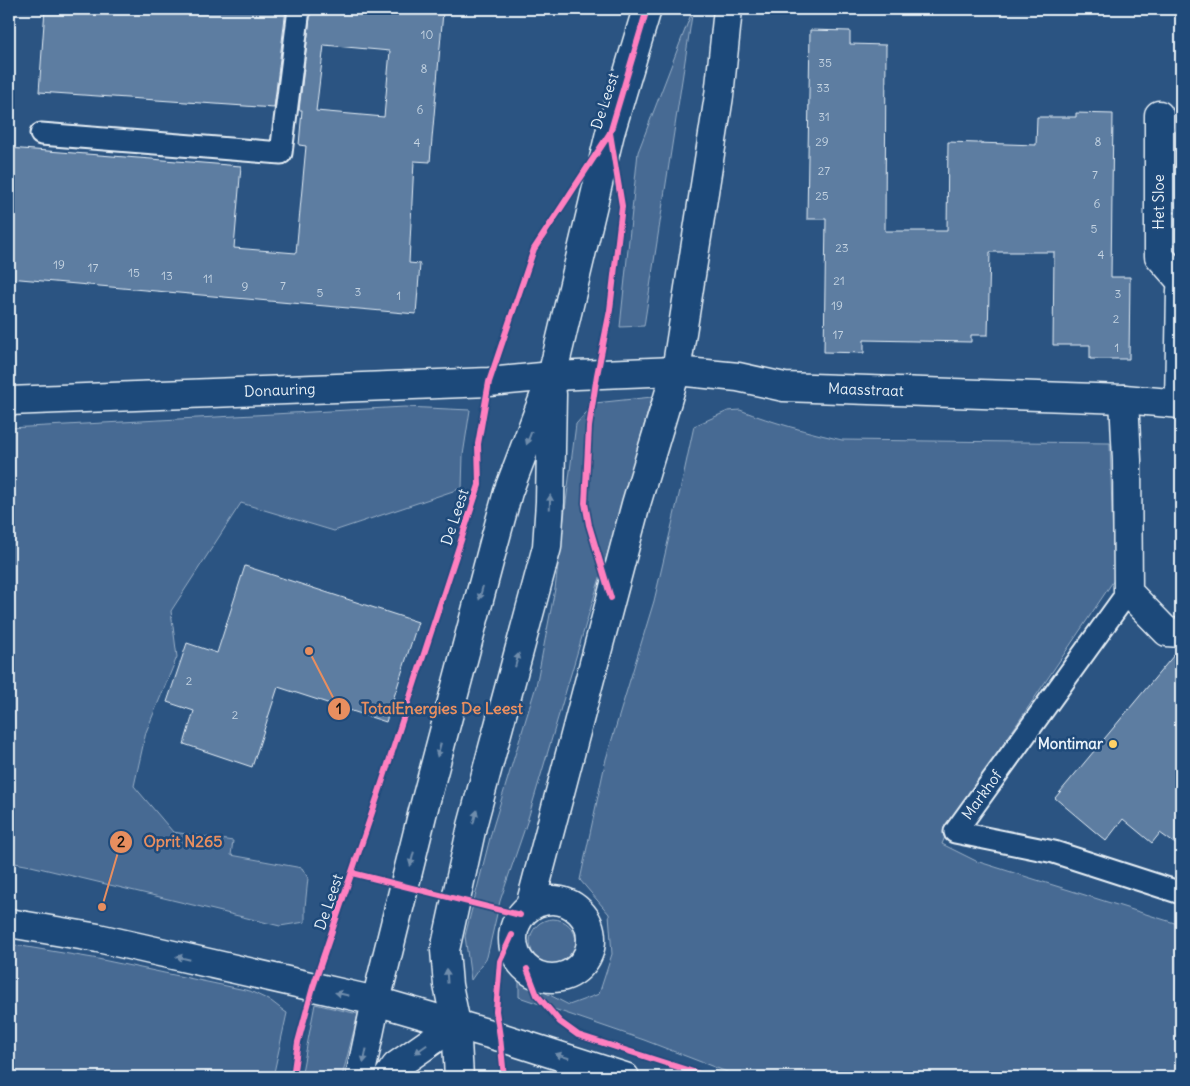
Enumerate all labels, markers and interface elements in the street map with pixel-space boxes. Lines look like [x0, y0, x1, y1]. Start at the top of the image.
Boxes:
house number: 10 [421, 27, 433, 42]
house number: 35 [818, 55, 832, 70]
house number: 8 [421, 61, 428, 76]
street label: De Leest [587, 70, 623, 131]
house number: 33 [816, 80, 830, 95]
house number: 6 [417, 102, 424, 117]
house number: 31 [818, 109, 830, 124]
house number: 29 [815, 134, 829, 149]
house number: 8 [1095, 134, 1102, 149]
house number: 4 [414, 135, 421, 150]
house number: 27 [818, 163, 830, 178]
house number: 7 [1092, 167, 1098, 182]
street label: Het Sloe [1149, 174, 1168, 230]
house number: 25 [815, 188, 829, 203]
house number: 6 [1094, 196, 1101, 211]
house number: 5 [1091, 221, 1098, 236]
house number: 23 [835, 240, 849, 255]
house number: 4 [1098, 247, 1105, 262]
house number: 19 [53, 257, 65, 272]
house number: 17 [88, 260, 98, 275]
house number: 15 [128, 265, 140, 280]
house number: 13 [161, 268, 173, 283]
house number: 11 [203, 271, 213, 286]
house number: 21 [833, 273, 845, 288]
house number: 7 [280, 278, 286, 293]
house number: 9 [242, 279, 249, 294]
house number: 3 [355, 284, 362, 299]
house number: 5 [317, 285, 324, 300]
house number: 3 [1115, 286, 1122, 301]
house number: 1 [397, 288, 401, 303]
house number: 19 [831, 298, 843, 313]
house number: 2 [1113, 311, 1120, 326]
house number: 17 [833, 327, 843, 342]
house number: 1 [1115, 340, 1119, 355]
street label: Donauring [244, 379, 316, 401]
street label: Maasstraat [828, 379, 904, 400]
one-way arrow [524, 431, 532, 445]
street label: De Leest [437, 486, 473, 547]
one-way arrow [547, 493, 555, 509]
one-way arrow [477, 586, 485, 601]
one-way arrow [513, 652, 521, 668]
house number: 2 [186, 673, 193, 688]
callout: TotalEnergies De Leest [326, 693, 533, 724]
text: TotalEnergies De Leest [361, 698, 524, 719]
text: 1 [336, 699, 342, 718]
house number: 2 [232, 707, 239, 722]
place label: Montimar [1038, 734, 1104, 753]
marker: Montimar [1107, 738, 1119, 750]
one-way arrow [435, 743, 443, 758]
street label: Markhof [957, 765, 1006, 823]
one-way arrow [471, 809, 479, 825]
callout: Oprit N265 [108, 826, 232, 857]
text: Oprit N265 [143, 831, 223, 852]
text: 2 [117, 832, 125, 851]
one-way arrow [407, 851, 415, 866]
street label: De Leest [310, 871, 347, 932]
one-way arrow [176, 954, 191, 962]
one-way arrow [443, 968, 451, 984]
one-way arrow [333, 989, 349, 997]
one-way arrow [414, 1044, 428, 1054]
one-way arrow [360, 1049, 368, 1065]
one-way arrow [555, 1052, 570, 1060]

